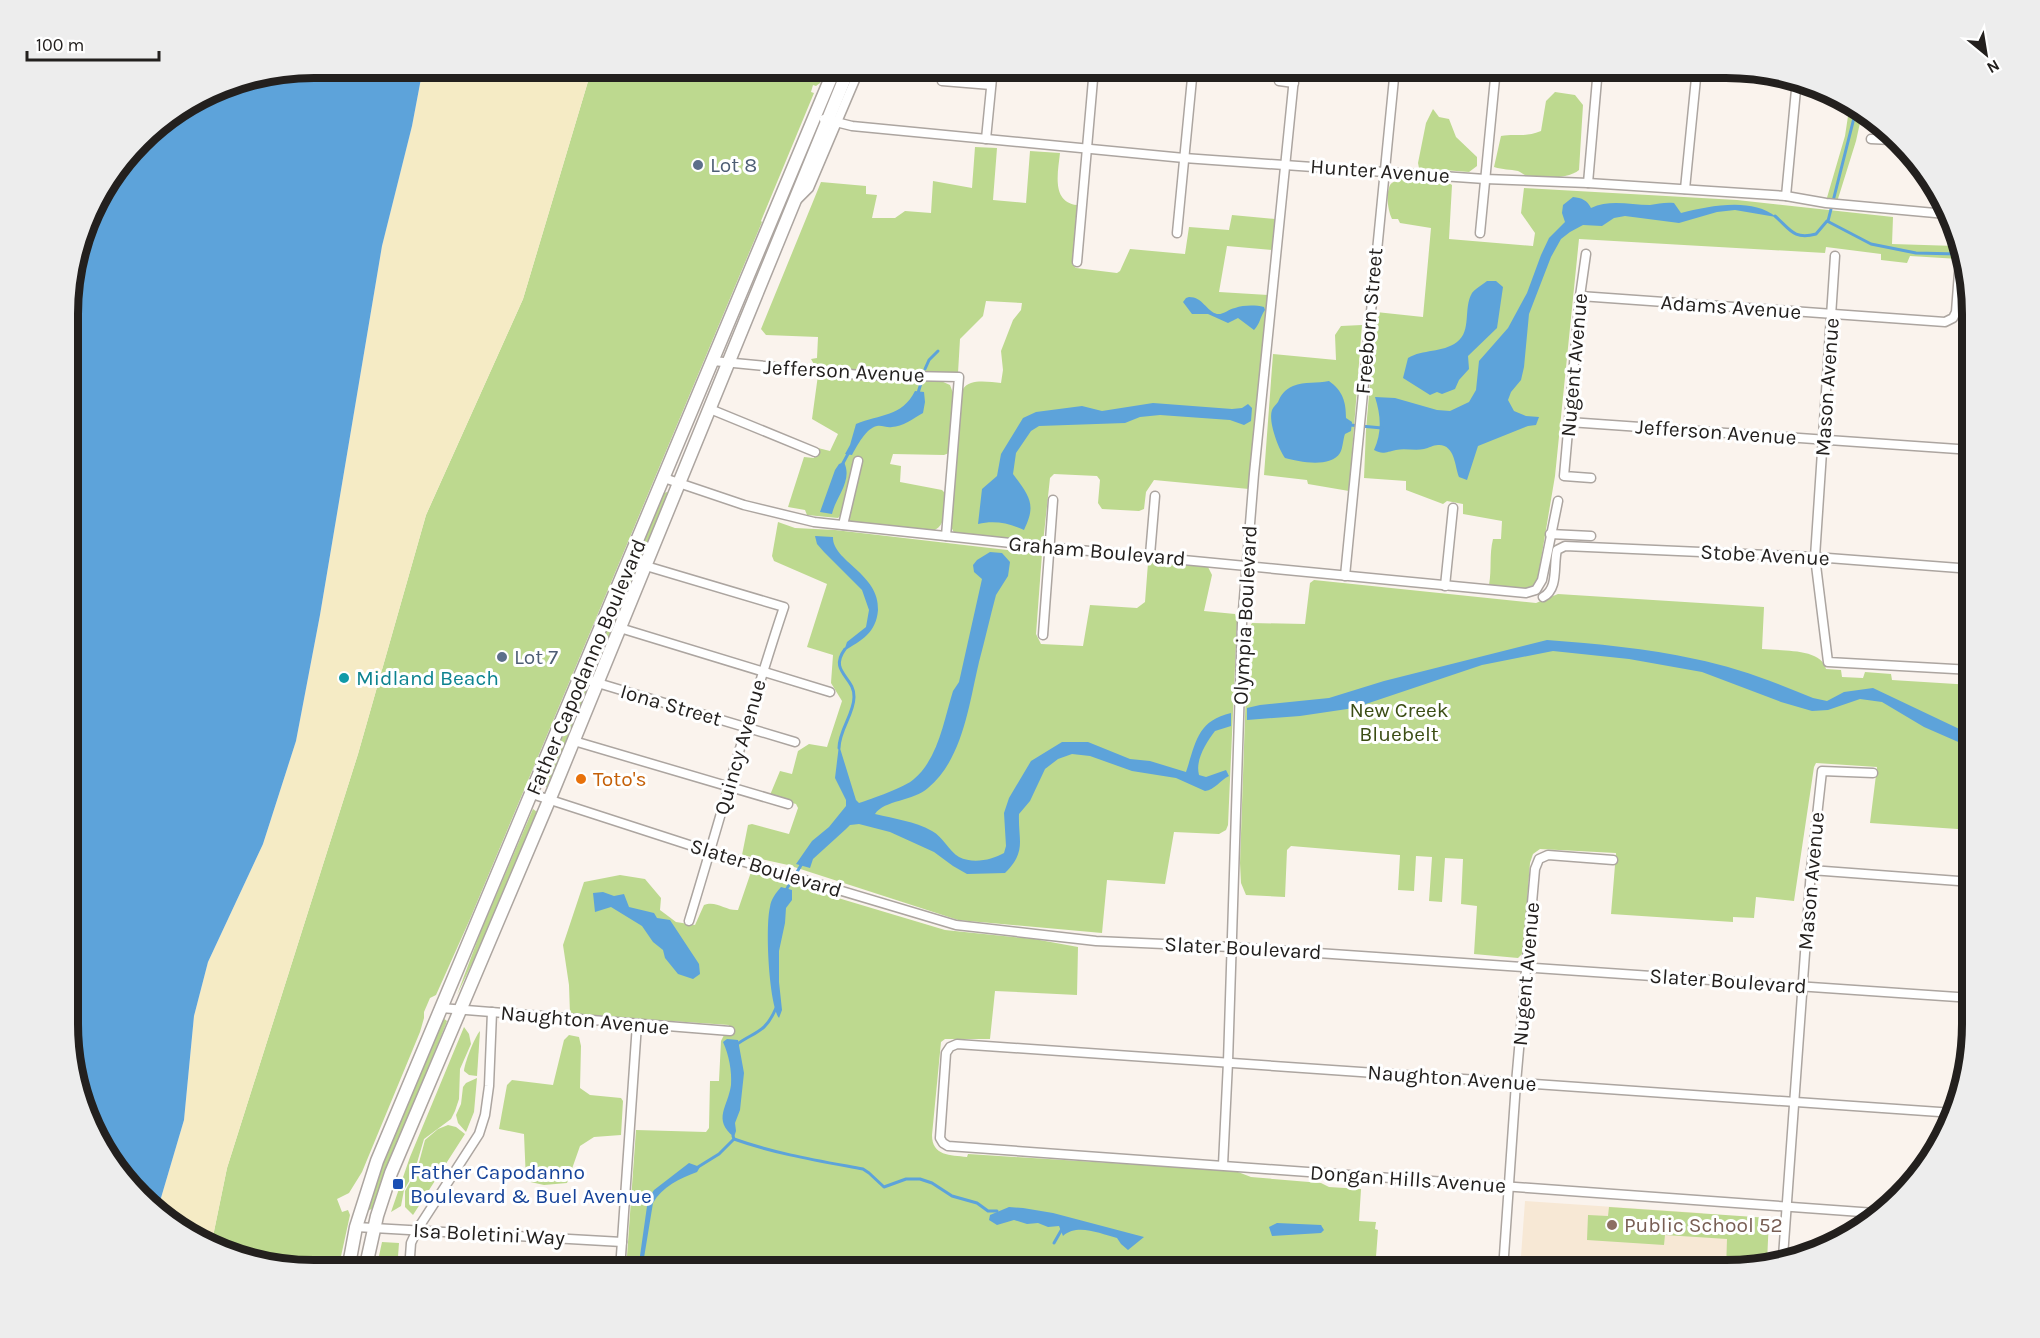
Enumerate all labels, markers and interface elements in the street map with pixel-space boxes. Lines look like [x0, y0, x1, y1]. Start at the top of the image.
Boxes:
scale bar [27, 24, 159, 62]
north arrow [1956, 24, 2016, 84]
text: 100 m [36, 34, 84, 56]
text: N [1984, 55, 2003, 78]
place label: Lot 8 [710, 153, 757, 177]
street label: Hunter Avenue [1309, 154, 1451, 188]
marker: Lot 8 [691, 158, 705, 172]
street label: Freeborn Street [1351, 247, 1387, 395]
street label: Adams Avenue [1660, 290, 1802, 324]
street label: Nugent Avenue [1556, 292, 1592, 438]
street label: Mason Avenue [1810, 317, 1844, 457]
street label: Jefferson Avenue [763, 355, 925, 387]
street label: Jefferson Avenue [1635, 414, 1797, 450]
street label: Olympia Boulevard [1228, 524, 1262, 706]
street label: Graham Boulevard [1007, 531, 1187, 571]
street label: Father Capodanno Boulevard [521, 535, 651, 799]
street label: Stobe Avenue [1700, 540, 1830, 570]
place label: Lot 7 [514, 645, 558, 669]
marker: Lot 7 [495, 650, 509, 664]
place label: Midland Beach [356, 666, 499, 690]
marker: Midland Beach [337, 671, 351, 685]
street label: Quincy Avenue [709, 676, 771, 818]
street label: Iona Street [618, 679, 724, 731]
park label: New Creek Bluebelt [1349, 698, 1449, 746]
place label: Toto's [593, 767, 647, 791]
marker: Toto's [574, 772, 588, 786]
street label: Mason Avenue [1793, 811, 1829, 951]
street label: Slater Boulevard [687, 834, 845, 902]
street label: Nugent Avenue [1508, 901, 1544, 1047]
street label: Slater Boulevard [1164, 932, 1322, 964]
street label: Slater Boulevard [1649, 964, 1807, 998]
street label: Naughton Avenue [500, 1001, 670, 1039]
street label: Naughton Avenue [1367, 1060, 1537, 1096]
place label: Father Capodanno Boulevard & Buel Avenue [410, 1160, 652, 1208]
street label: Dongan Hills Avenue [1309, 1160, 1507, 1198]
marker: Father Capodanno Boulevard & Buel Avenue [391, 1177, 405, 1191]
place label: Public School 52 [1624, 1213, 1783, 1237]
street label: Isa Boletini Way [412, 1218, 566, 1250]
marker: Public School 52 [1605, 1218, 1619, 1232]

